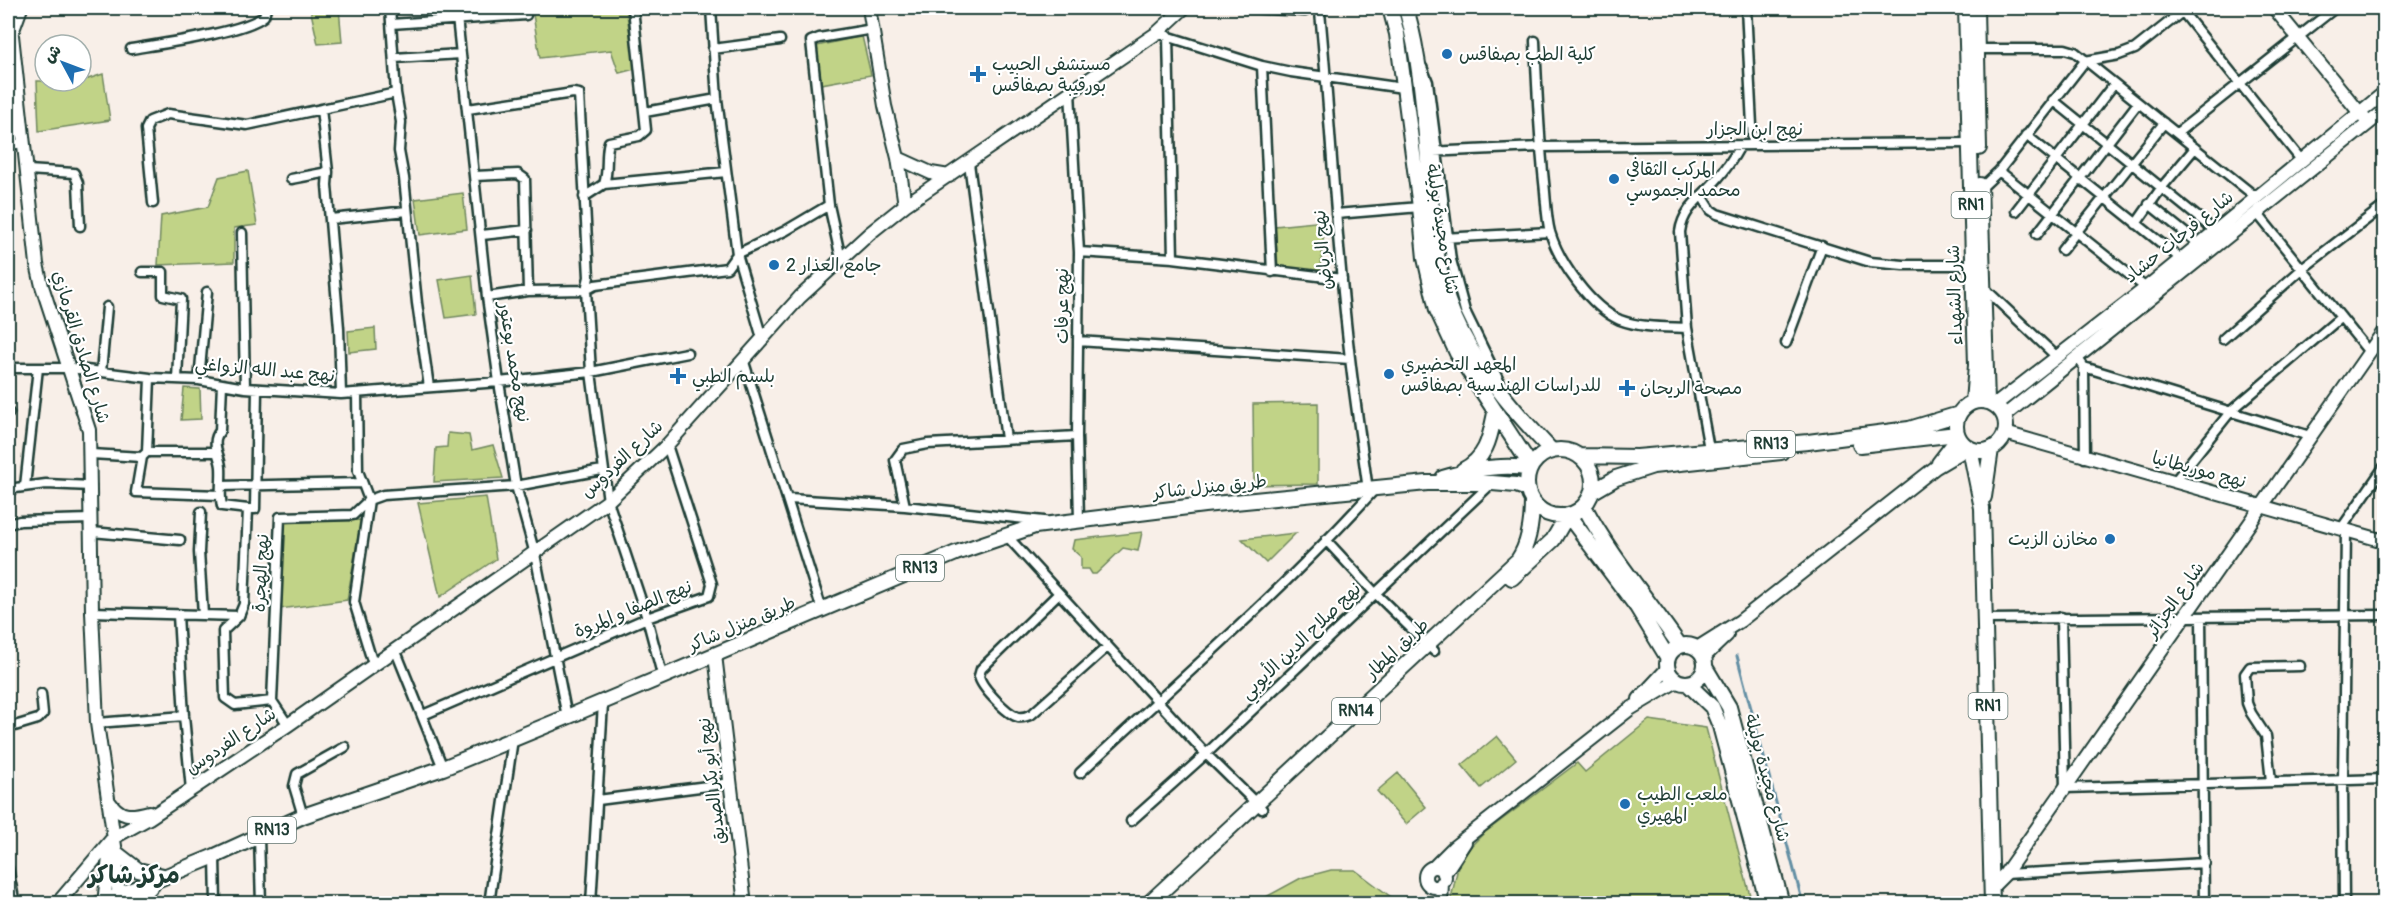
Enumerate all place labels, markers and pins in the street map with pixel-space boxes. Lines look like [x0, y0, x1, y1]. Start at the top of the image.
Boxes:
place label: كلية الطب بصفاقس [1459, 43, 1596, 66]
marker: كلية الطب بصفاقس [1440, 47, 1454, 61]
place label: مستشفى الحبيب بورقيبة بصفاقس [992, 53, 1111, 97]
marker: مستشفى الحبيب بورقيبة بصفاقس [969, 65, 987, 83]
place label: المركب الثقافي محمد الجموسي [1626, 157, 1741, 206]
marker: المركب الثقافي محمد الجموسي [1607, 172, 1621, 186]
place label: جامع العذار 2 [786, 254, 882, 278]
marker: جامع العذار 2 [767, 258, 781, 272]
place label: المعهد التحضيري للدراسات الهندسية بصفاقس [1401, 353, 1601, 397]
place label: بلسم الطبي [692, 365, 775, 392]
marker: بلسم الطبي [669, 367, 687, 385]
marker: المعهد التحضيري للدراسات الهندسية بصفاقس [1382, 367, 1396, 381]
place label: مصحة الريحان [1640, 377, 1742, 400]
marker: مصحة الريحان [1618, 379, 1636, 397]
place label: مخازن الزيت [2008, 528, 2098, 551]
marker: مخازن الزيت [2103, 532, 2117, 546]
place label: ملعب الطيب المهيري [1637, 783, 1728, 828]
marker: ملعب الطيب المهيري [1618, 797, 1632, 811]

